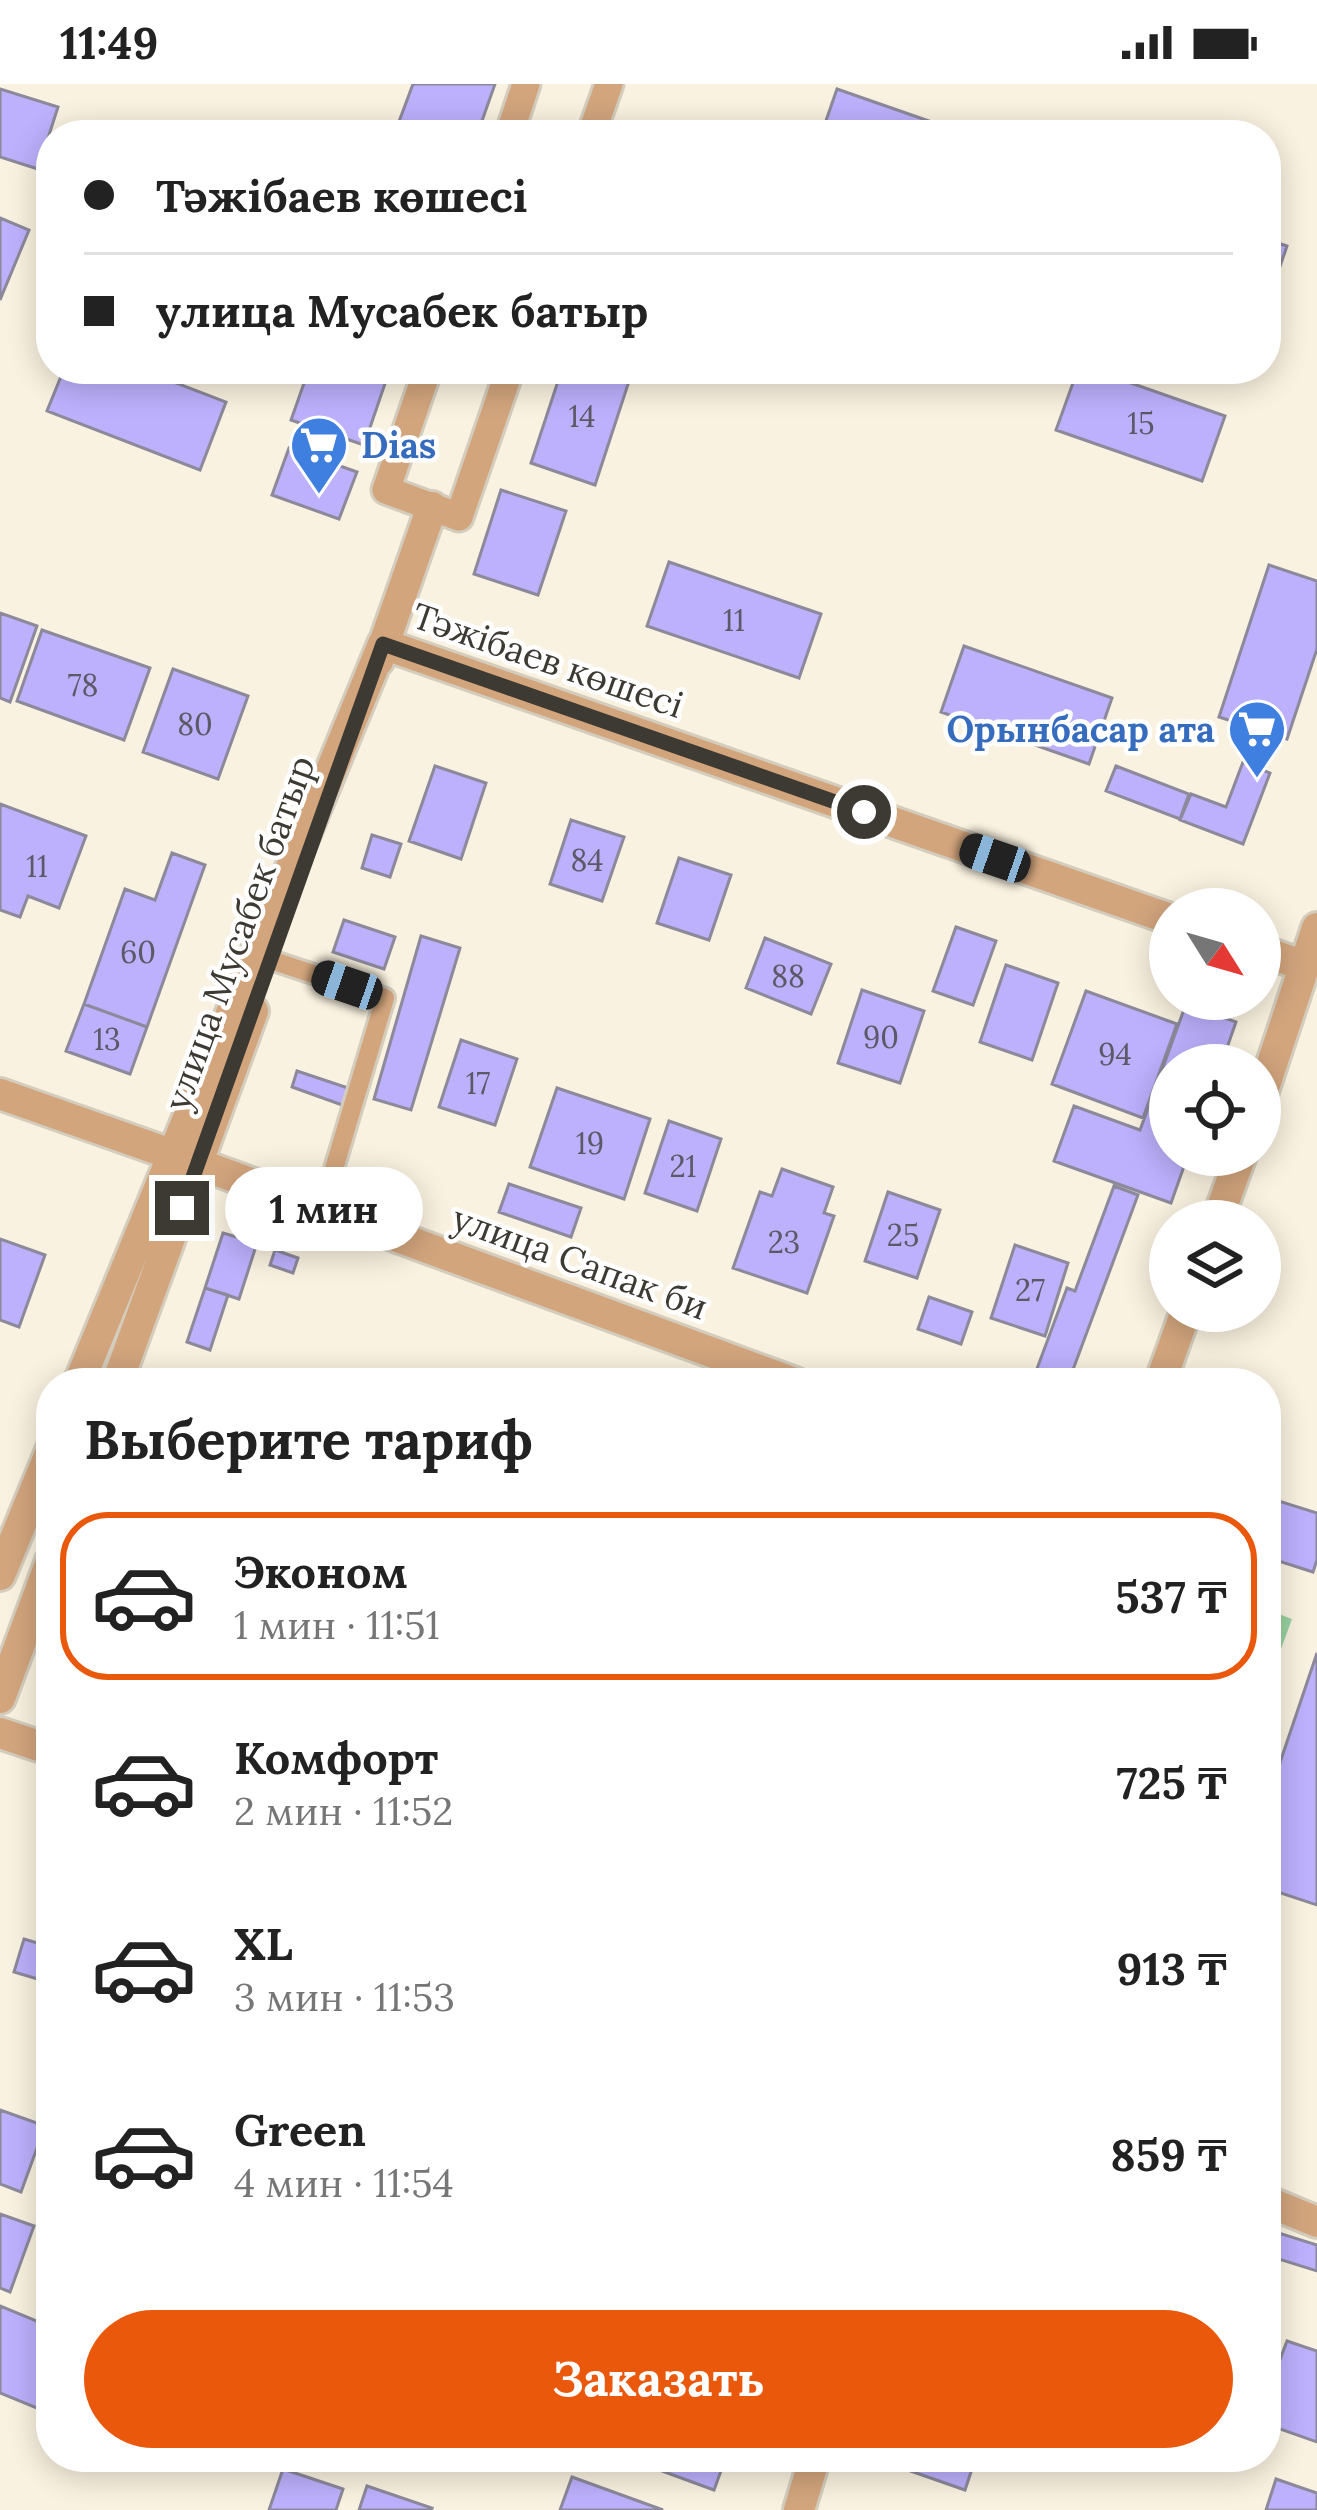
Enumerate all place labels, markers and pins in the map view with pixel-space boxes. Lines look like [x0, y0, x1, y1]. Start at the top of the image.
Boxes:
supermarket icon: Dias [288, 414, 350, 496]
place label: Dias [361, 422, 436, 468]
supermarket icon: Орынбасар ата [1226, 698, 1288, 780]
place label: Орынбасар ата [946, 706, 1215, 752]

